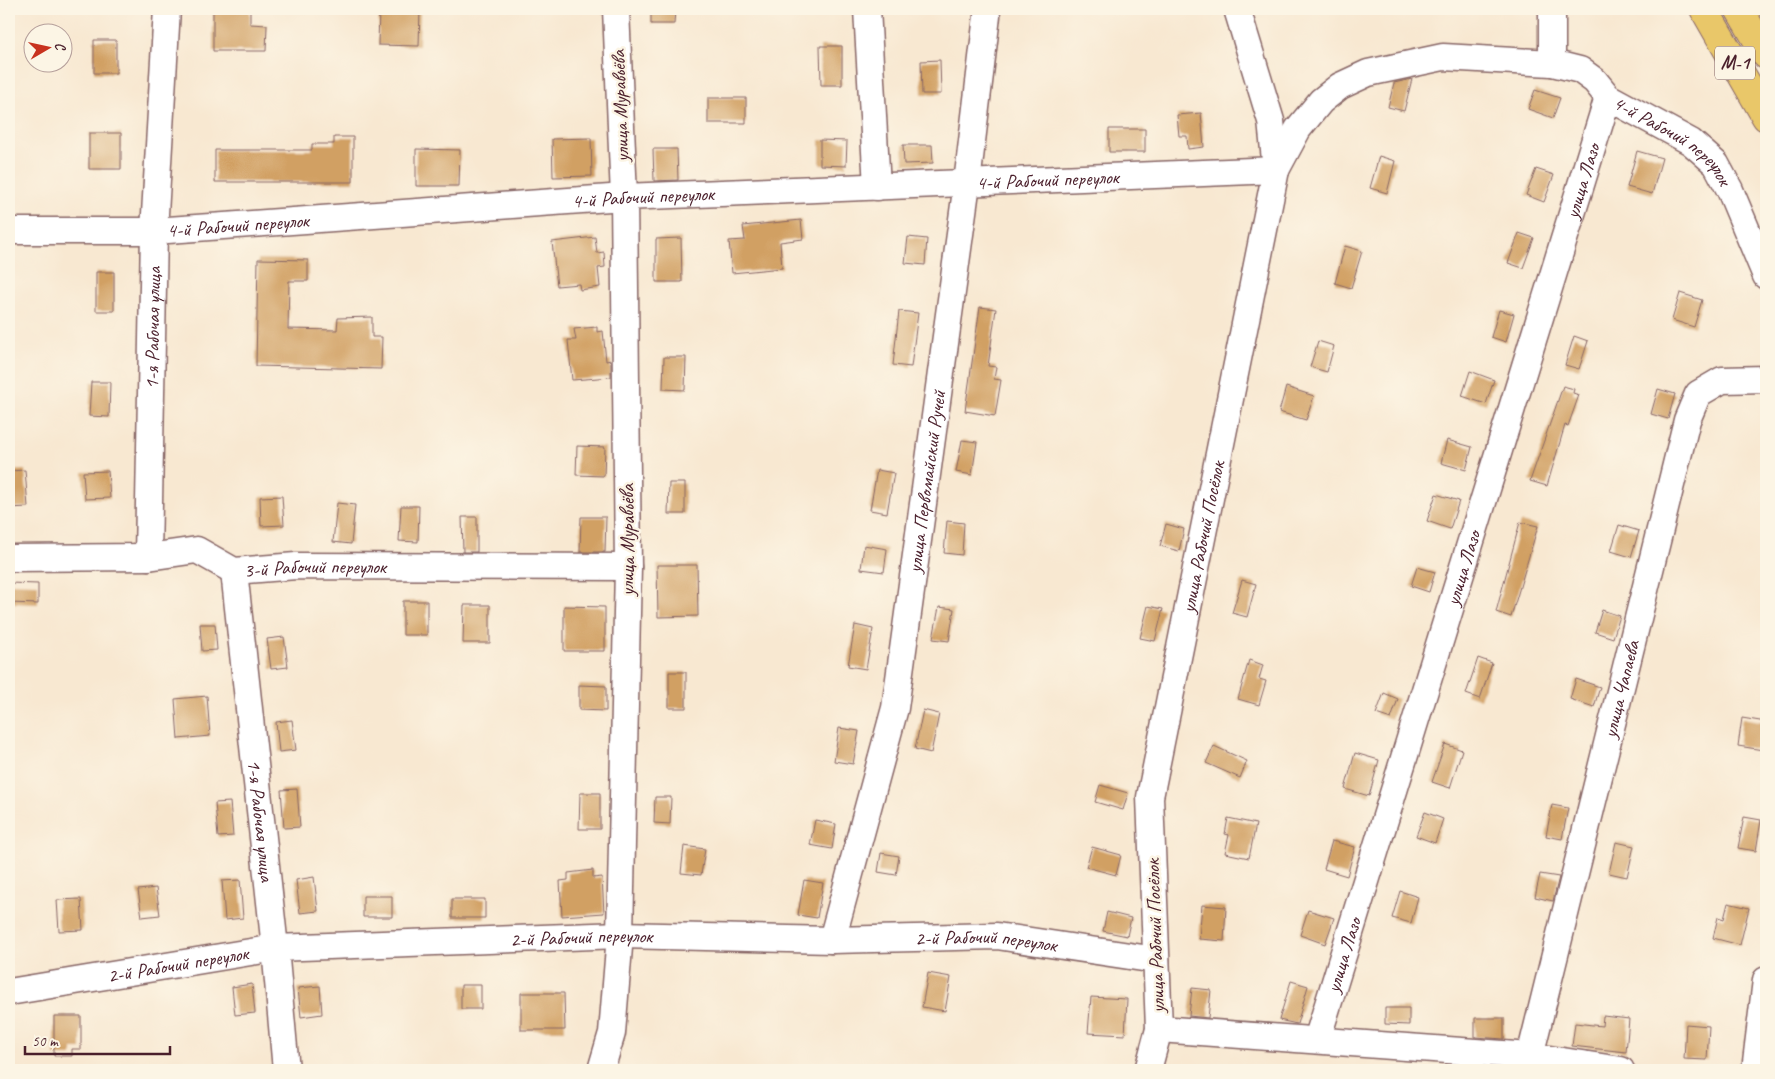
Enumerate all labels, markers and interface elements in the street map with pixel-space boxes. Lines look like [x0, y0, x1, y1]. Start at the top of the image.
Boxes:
north arrow [22, 22, 72, 72]
text: С [51, 41, 70, 53]
road number: М-1 [1715, 46, 1755, 80]
street label: улица Муравьёва [606, 48, 634, 163]
street label: 4-й Рабочий переулок [1609, 90, 1738, 191]
street label: улица Лазо [1559, 139, 1606, 222]
street label: 4-й Рабочий переулок [976, 164, 1121, 195]
street label: 4-й Рабочий переулок [571, 181, 716, 213]
street label: 4-й Рабочий переулок [166, 207, 311, 243]
street label: 1-я Рабочая улица [139, 265, 166, 390]
street label: улица Первомайский Ручей [901, 387, 951, 575]
street label: улица Рабочий Посёлок [1175, 457, 1230, 616]
street label: улица Муравьёва [615, 483, 640, 597]
street label: улица Лазо [1439, 526, 1487, 609]
street label: 3-й Рабочий переулок [243, 553, 388, 583]
street label: улица Чапаева [1596, 637, 1645, 741]
street label: 1-я Рабочая улица [242, 758, 280, 885]
street label: улица Рабочий Посёлок [1140, 857, 1170, 1014]
street label: улица Лазо [1320, 913, 1367, 996]
street label: 2-й Рабочий переулок [510, 922, 654, 952]
street label: 2-й Рабочий переулок [915, 923, 1060, 958]
street label: 2-й Рабочий переулок [105, 940, 252, 988]
scale bar [25, 1024, 170, 1056]
text: 50 m [32, 1032, 59, 1051]

